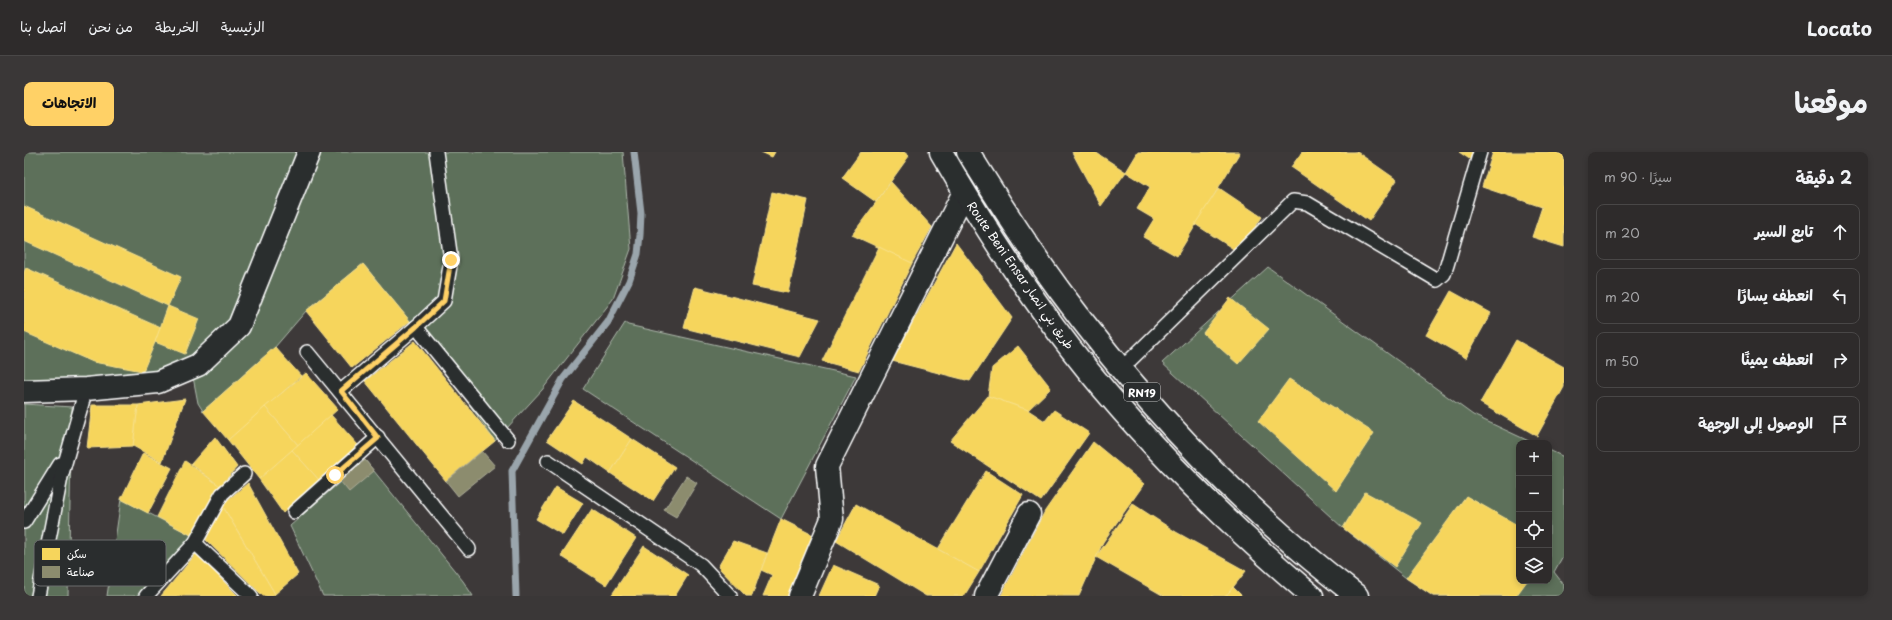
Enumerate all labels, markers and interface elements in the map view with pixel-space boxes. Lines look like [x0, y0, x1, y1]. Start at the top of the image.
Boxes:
text: Locato [1807, 14, 1872, 42]
text: اتصل بنا [20, 16, 66, 37]
text: من نحن [88, 16, 133, 37]
text: الخريطة [155, 16, 199, 37]
text: الرئيسية [221, 16, 265, 37]
text: موقعنا [1794, 80, 1868, 123]
button: الاتجاهات [24, 82, 114, 126]
text: 2 دقيقة [1795, 164, 1852, 190]
text: سيرًا · 90 m [1604, 167, 1672, 186]
street label: Route Beni Ensar طريق بني انصار [960, 197, 1079, 354]
text: تابع السير [1755, 219, 1813, 242]
icon: ahead [1829, 221, 1851, 243]
text: 20 m [1605, 223, 1640, 242]
route end [442, 251, 460, 269]
text: انعطف يسارًا [1737, 283, 1813, 306]
icon: left [1829, 285, 1851, 307]
text: 20 m [1605, 287, 1640, 306]
text: انعطف يمينًا [1741, 347, 1813, 370]
icon: right [1829, 349, 1851, 371]
text: 50 m [1605, 351, 1639, 370]
road number: RN19 [1124, 383, 1160, 401]
text: الوصول إلى الوجهة [1698, 411, 1813, 434]
icon: arrive [1829, 413, 1851, 435]
map controls [1516, 440, 1552, 584]
button: + [1516, 440, 1552, 476]
route start [326, 466, 344, 484]
button: − [1516, 476, 1552, 512]
button: locate [1516, 512, 1552, 548]
legend [34, 540, 166, 586]
text: سكن [67, 545, 87, 562]
button: layers [1516, 548, 1552, 584]
text: صناعة [67, 563, 95, 580]

